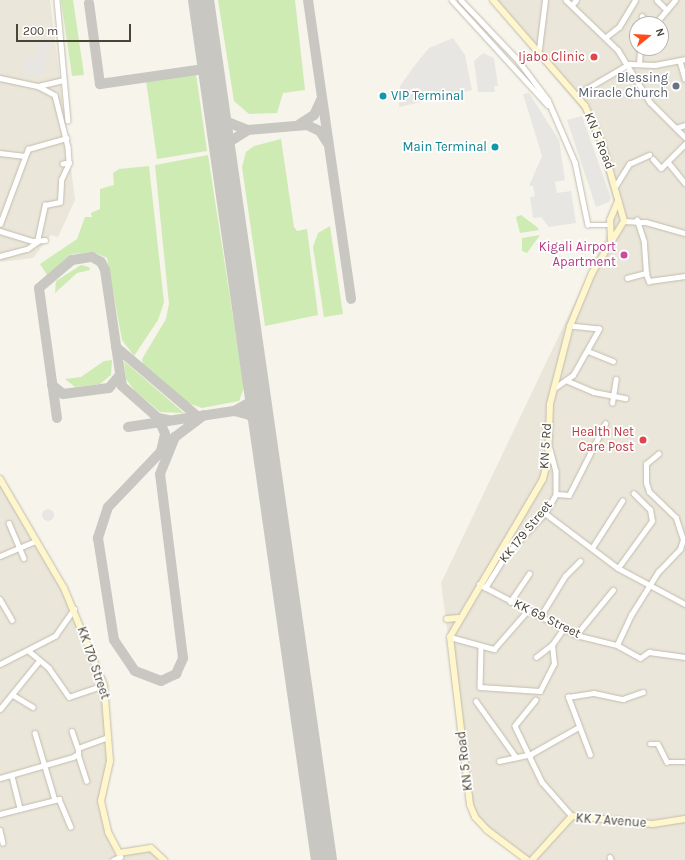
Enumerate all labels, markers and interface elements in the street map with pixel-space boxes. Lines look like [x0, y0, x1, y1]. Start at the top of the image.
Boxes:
scale bar [18, 16, 133, 42]
north arrow [629, 16, 669, 56]
text: 200 m [23, 24, 58, 38]
text: N [653, 27, 667, 38]
place label: Ijabo Clinic [518, 49, 585, 65]
marker: Ijabo Clinic [588, 51, 600, 63]
place label: Blessing Miracle Church [578, 71, 668, 102]
marker: Blessing Miracle Church [671, 81, 681, 91]
place label: VIP Terminal [391, 88, 464, 104]
marker: VIP Terminal [378, 91, 388, 101]
street label: KN 5 Road [580, 110, 618, 172]
place label: Main Terminal [402, 139, 487, 155]
marker: Main Terminal [490, 142, 500, 152]
place label: Kigali Airport Apartment [539, 240, 616, 271]
marker: Kigali Airport Apartment [619, 250, 629, 260]
street label: KN 5 Rd [537, 423, 555, 469]
place label: Health Net Care Post [572, 425, 634, 456]
marker: Health Net Care Post [637, 434, 649, 446]
street label: KK 179 Street [496, 498, 556, 566]
street label: KK 69 Street [511, 596, 583, 642]
street label: KK 170 Street [73, 625, 113, 701]
street label: KN 5 Road [454, 730, 476, 792]
street label: KK 7 Avenue [575, 811, 647, 831]

